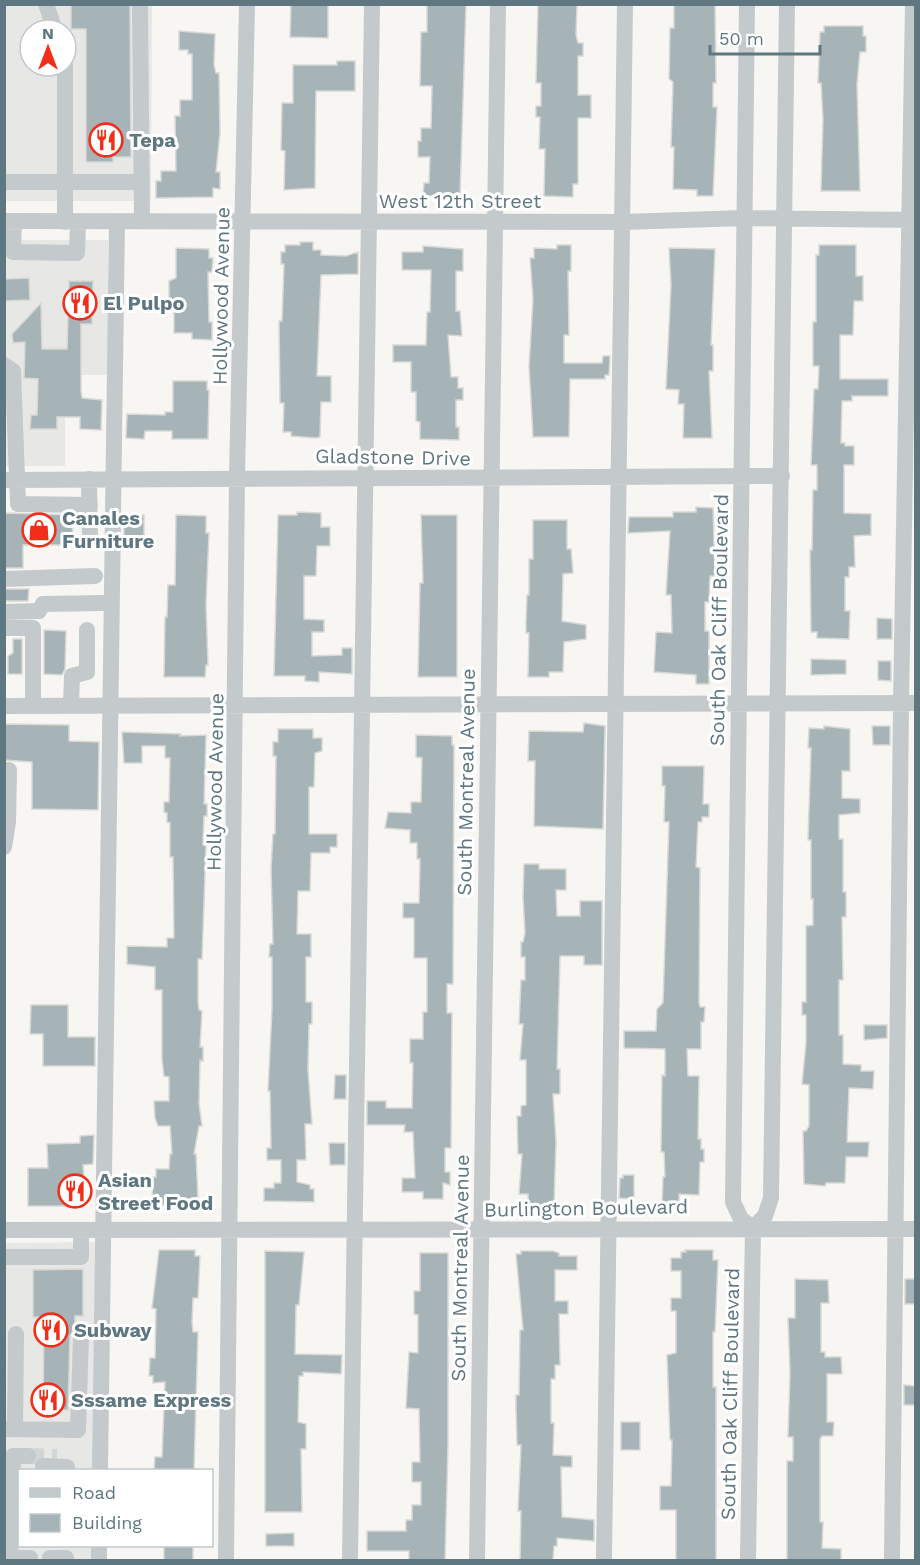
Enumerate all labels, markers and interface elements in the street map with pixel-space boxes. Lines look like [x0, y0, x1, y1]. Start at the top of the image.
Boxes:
north arrow [18, 18, 78, 78]
scale bar [710, 18, 820, 56]
text: N [42, 24, 54, 43]
text: 50 m [719, 28, 764, 49]
restaurant icon: Tepa [88, 122, 124, 158]
place label: Tepa [129, 128, 176, 152]
street label: West 12th Street [379, 189, 542, 213]
street label: Hollywood Avenue [207, 207, 235, 385]
restaurant icon: El Pulpo [62, 285, 98, 321]
place label: El Pulpo [103, 291, 184, 315]
street label: Gladstone Drive [315, 444, 471, 470]
street label: South Oak Cliff Boulevard [705, 494, 733, 746]
place label: Canales Furniture [62, 506, 154, 553]
shop icon: Canales Furniture [21, 512, 57, 548]
street label: South Montreal Avenue [452, 668, 480, 896]
street label: Hollywood Avenue [201, 693, 229, 871]
street label: South Montreal Avenue [446, 1154, 474, 1382]
place label: Asian Street Food [98, 1168, 213, 1215]
restaurant icon: Asian Street Food [57, 1173, 93, 1209]
street label: Burlington Boulevard [484, 1194, 688, 1222]
street label: South Oak Cliff Boulevard [716, 1268, 744, 1520]
restaurant icon: Subway [33, 1312, 69, 1348]
place label: Subway [74, 1318, 152, 1342]
restaurant icon: Sssame Express [30, 1382, 66, 1418]
place label: Sssame Express [71, 1388, 232, 1412]
legend [18, 1469, 213, 1547]
text: Road [72, 1482, 116, 1503]
text: Building [72, 1512, 142, 1533]

